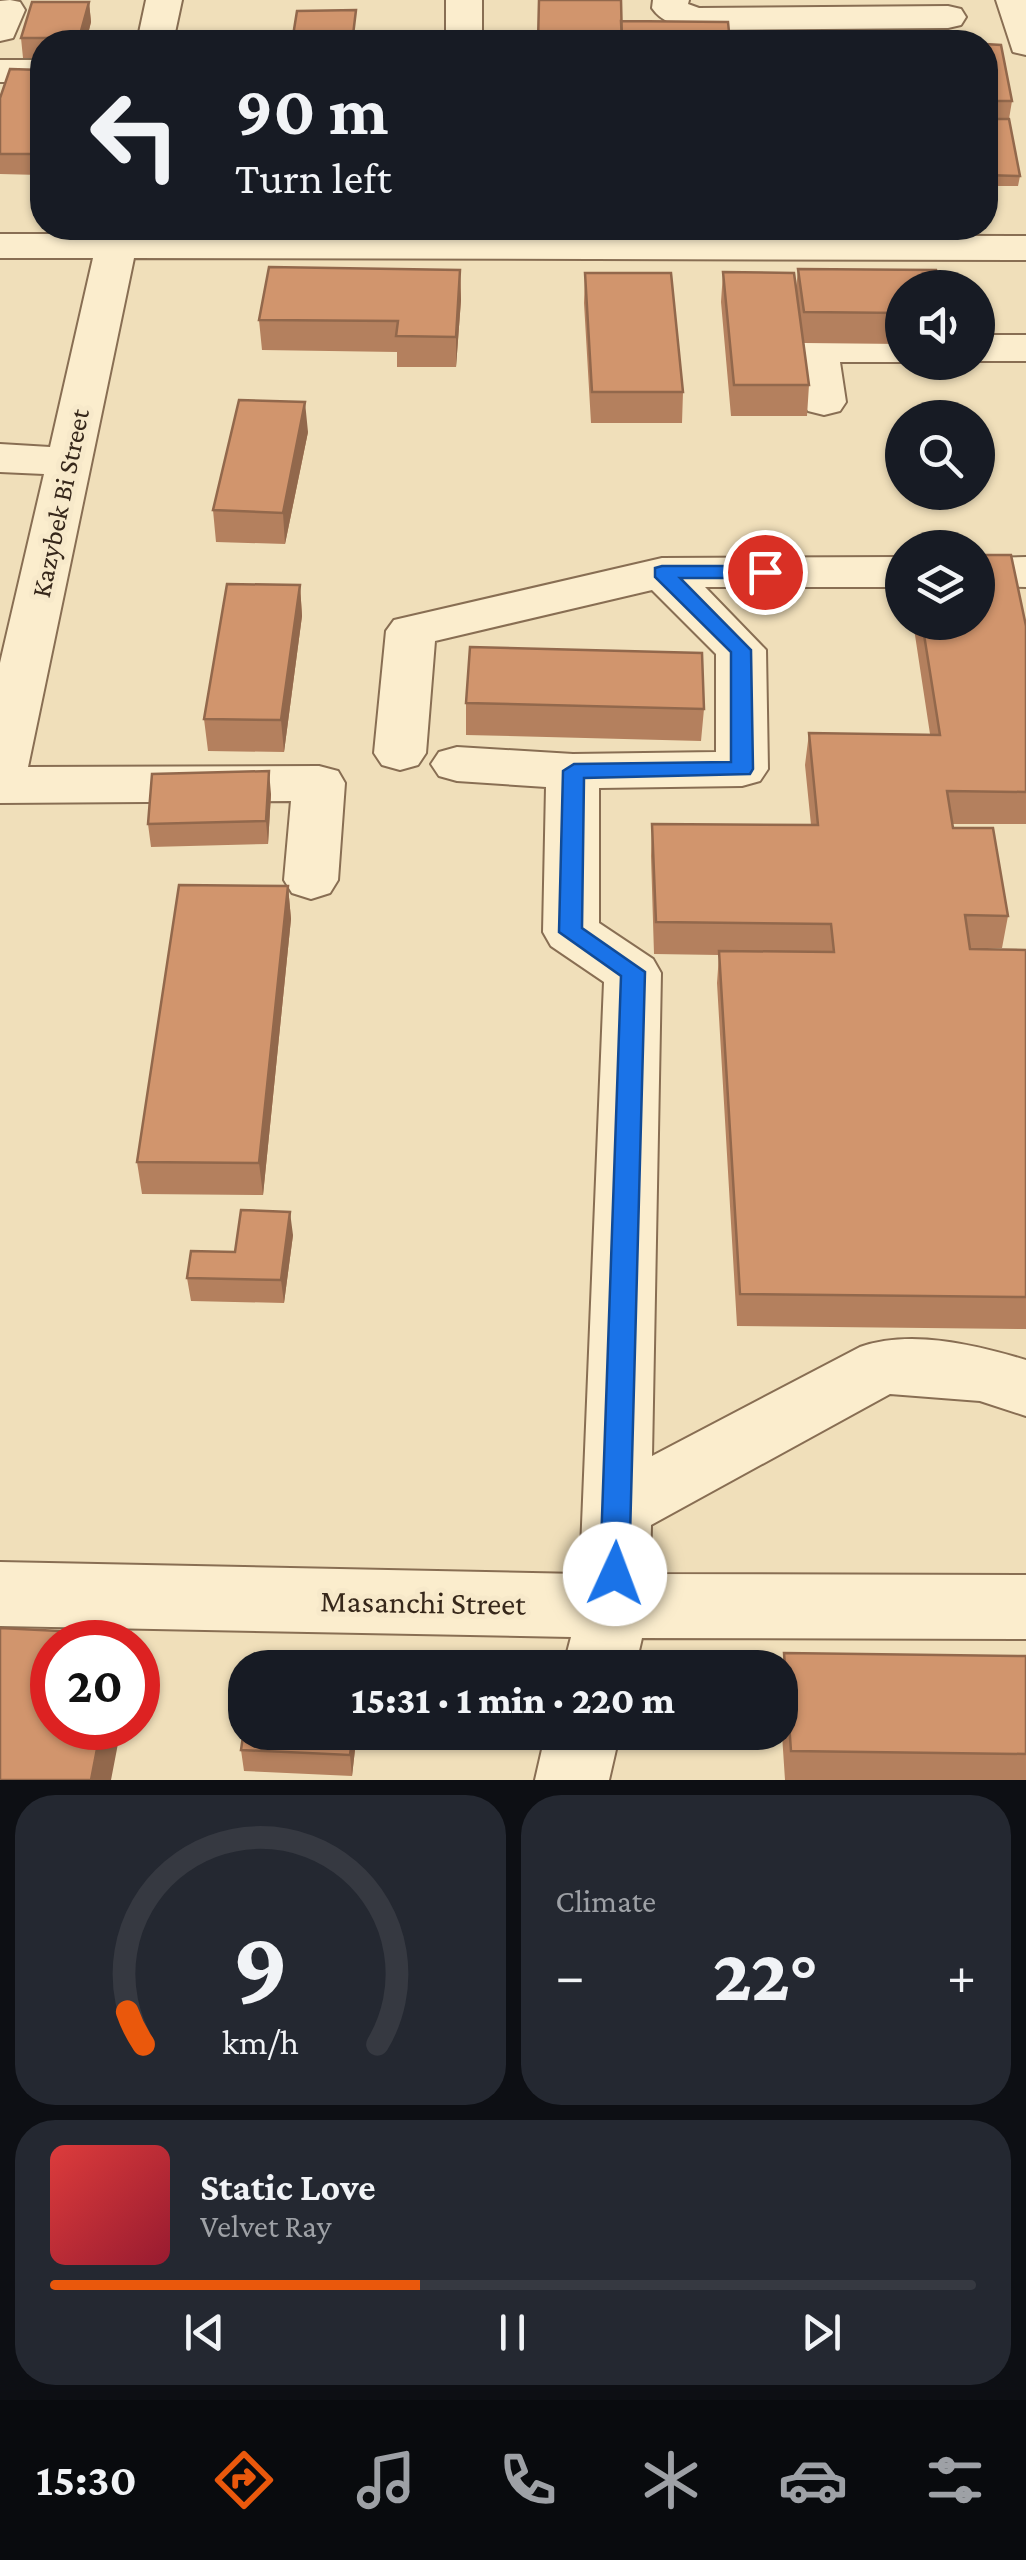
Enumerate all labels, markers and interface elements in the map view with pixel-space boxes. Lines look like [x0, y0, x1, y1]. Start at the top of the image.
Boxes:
icon: left [70, 70, 200, 200]
text: 90 m [235, 71, 388, 149]
text: Turn left [235, 153, 392, 203]
map controls [885, 270, 995, 640]
button: sound [885, 270, 995, 380]
button: search [885, 400, 995, 510]
street label: Kazybek Bi Street [25, 405, 95, 600]
pin [723, 530, 808, 615]
button: layers [885, 530, 995, 640]
icon: arrive [738, 545, 793, 600]
position arrow [563, 1522, 667, 1626]
street label: Masanchi Street [320, 1582, 527, 1622]
speed limit sign: 20 [30, 1620, 160, 1750]
text: 15:31 · 1 min · 220 m [351, 1679, 675, 1721]
text: Climate [556, 1883, 656, 1919]
text: 9 [232, 1909, 289, 2024]
text: 22° [713, 1933, 819, 2016]
text: − [556, 1945, 585, 2006]
text: + [947, 1945, 976, 2006]
text: km/h [222, 2022, 299, 2062]
text: Static Love [200, 2166, 376, 2208]
text: Velvet Ray [200, 2208, 331, 2244]
icon: previous [177, 2305, 232, 2360]
icon: pause [485, 2305, 540, 2360]
icon: next [794, 2305, 849, 2360]
icon: directions [209, 2445, 279, 2515]
icon: music [351, 2445, 421, 2515]
icon: phone [493, 2445, 563, 2515]
icon: climate [636, 2445, 706, 2515]
icon: car [778, 2445, 848, 2515]
icon: filters [920, 2445, 990, 2515]
text: 15:30 [36, 2455, 137, 2505]

